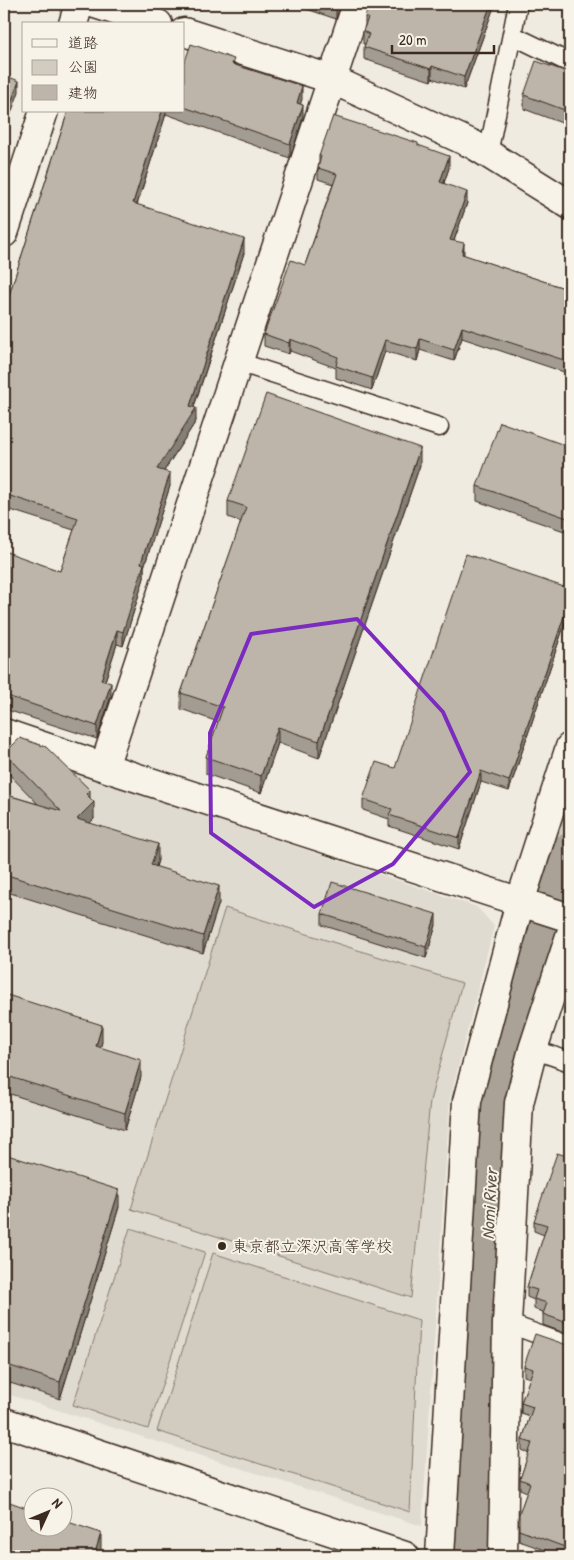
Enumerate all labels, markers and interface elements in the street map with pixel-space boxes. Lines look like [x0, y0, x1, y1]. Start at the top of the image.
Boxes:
legend [22, 22, 185, 112]
scale bar [392, 22, 494, 54]
text: 20 m [399, 29, 426, 50]
text: 道路 [68, 32, 98, 53]
text: 公園 [68, 56, 98, 77]
text: 建物 [68, 82, 98, 103]
water label: Nomi River [475, 1166, 503, 1240]
place label: 東京都立深沢高等学校 [232, 1235, 392, 1257]
marker: 東京都立深沢高等学校 [216, 1240, 228, 1252]
north arrow [22, 1488, 72, 1538]
text: N [48, 1493, 68, 1512]

